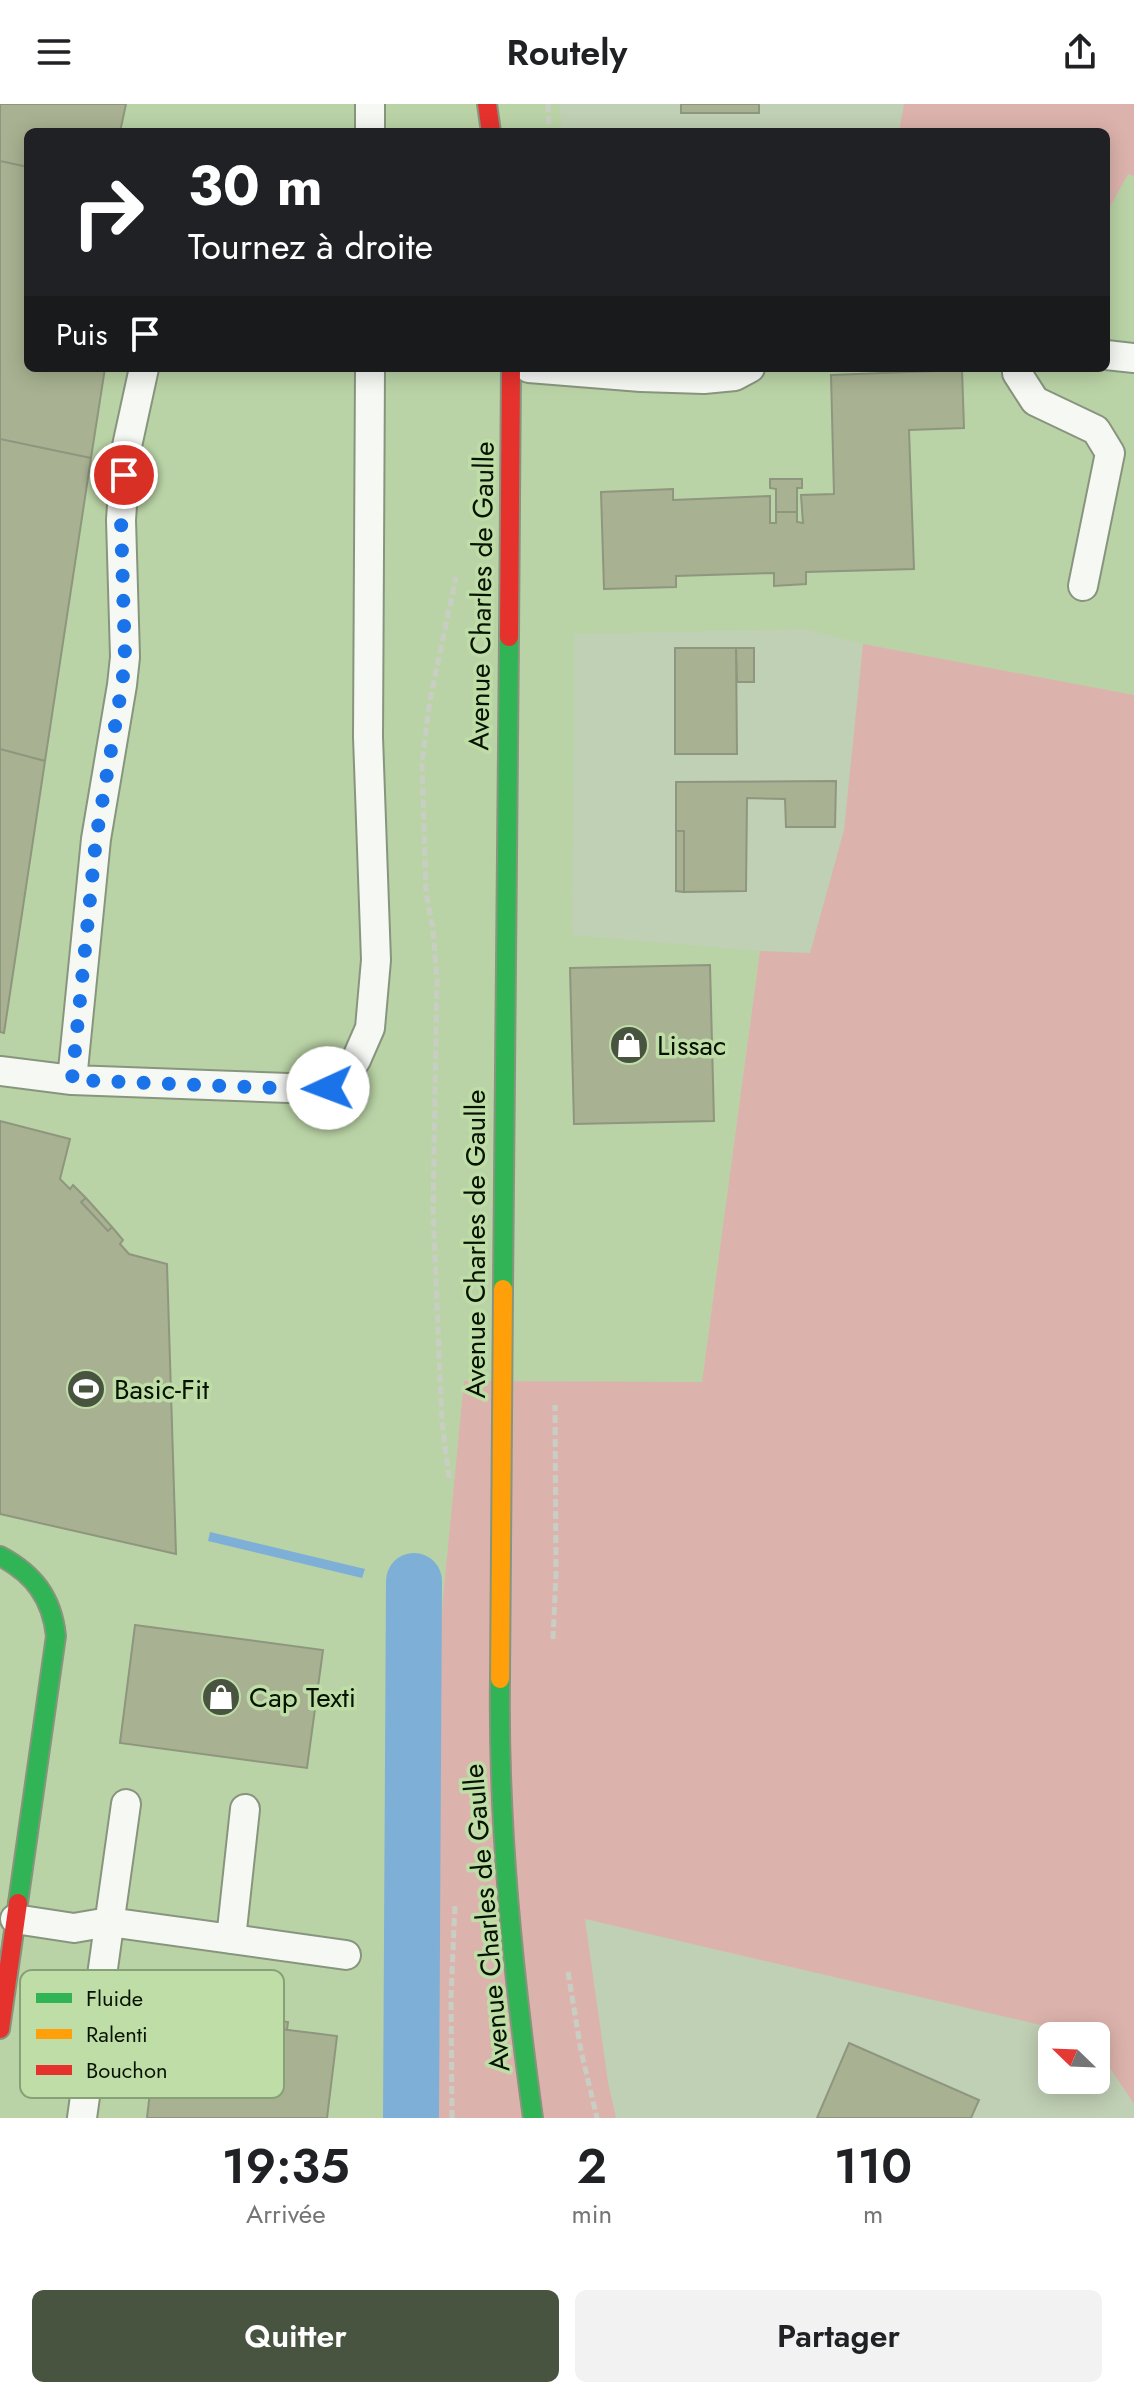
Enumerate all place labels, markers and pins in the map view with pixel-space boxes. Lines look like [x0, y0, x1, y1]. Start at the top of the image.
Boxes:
pin [90, 441, 158, 509]
shop icon: Lissac [608, 1024, 650, 1066]
place label: Lissac [657, 1025, 726, 1066]
sports icon: Basic-Fit [65, 1368, 107, 1410]
place label: Basic-Fit [114, 1369, 209, 1410]
shop icon: Cap Texti [200, 1676, 242, 1718]
place label: Cap Texti [249, 1677, 356, 1718]

